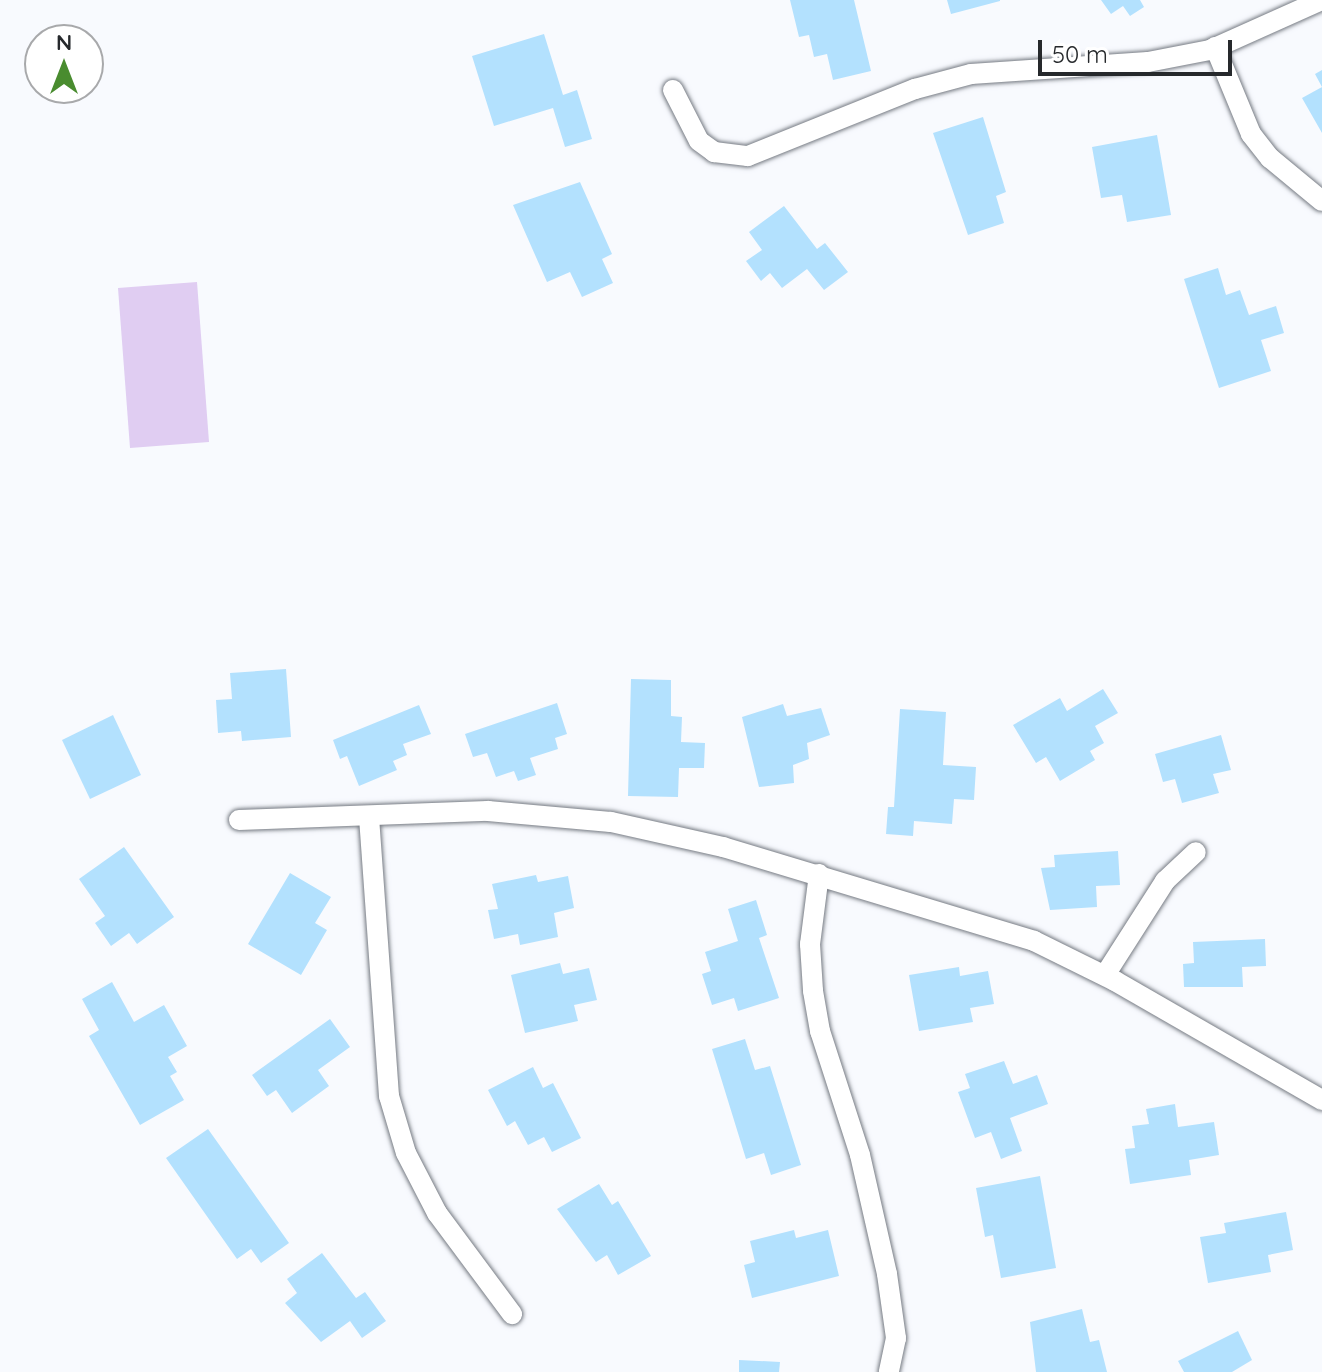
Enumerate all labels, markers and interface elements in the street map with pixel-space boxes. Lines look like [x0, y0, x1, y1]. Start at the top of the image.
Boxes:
north arrow [24, 24, 104, 104]
scale bar [1042, 24, 1236, 74]
text: N [56, 28, 72, 56]
text: 50 m [1052, 39, 1108, 69]

